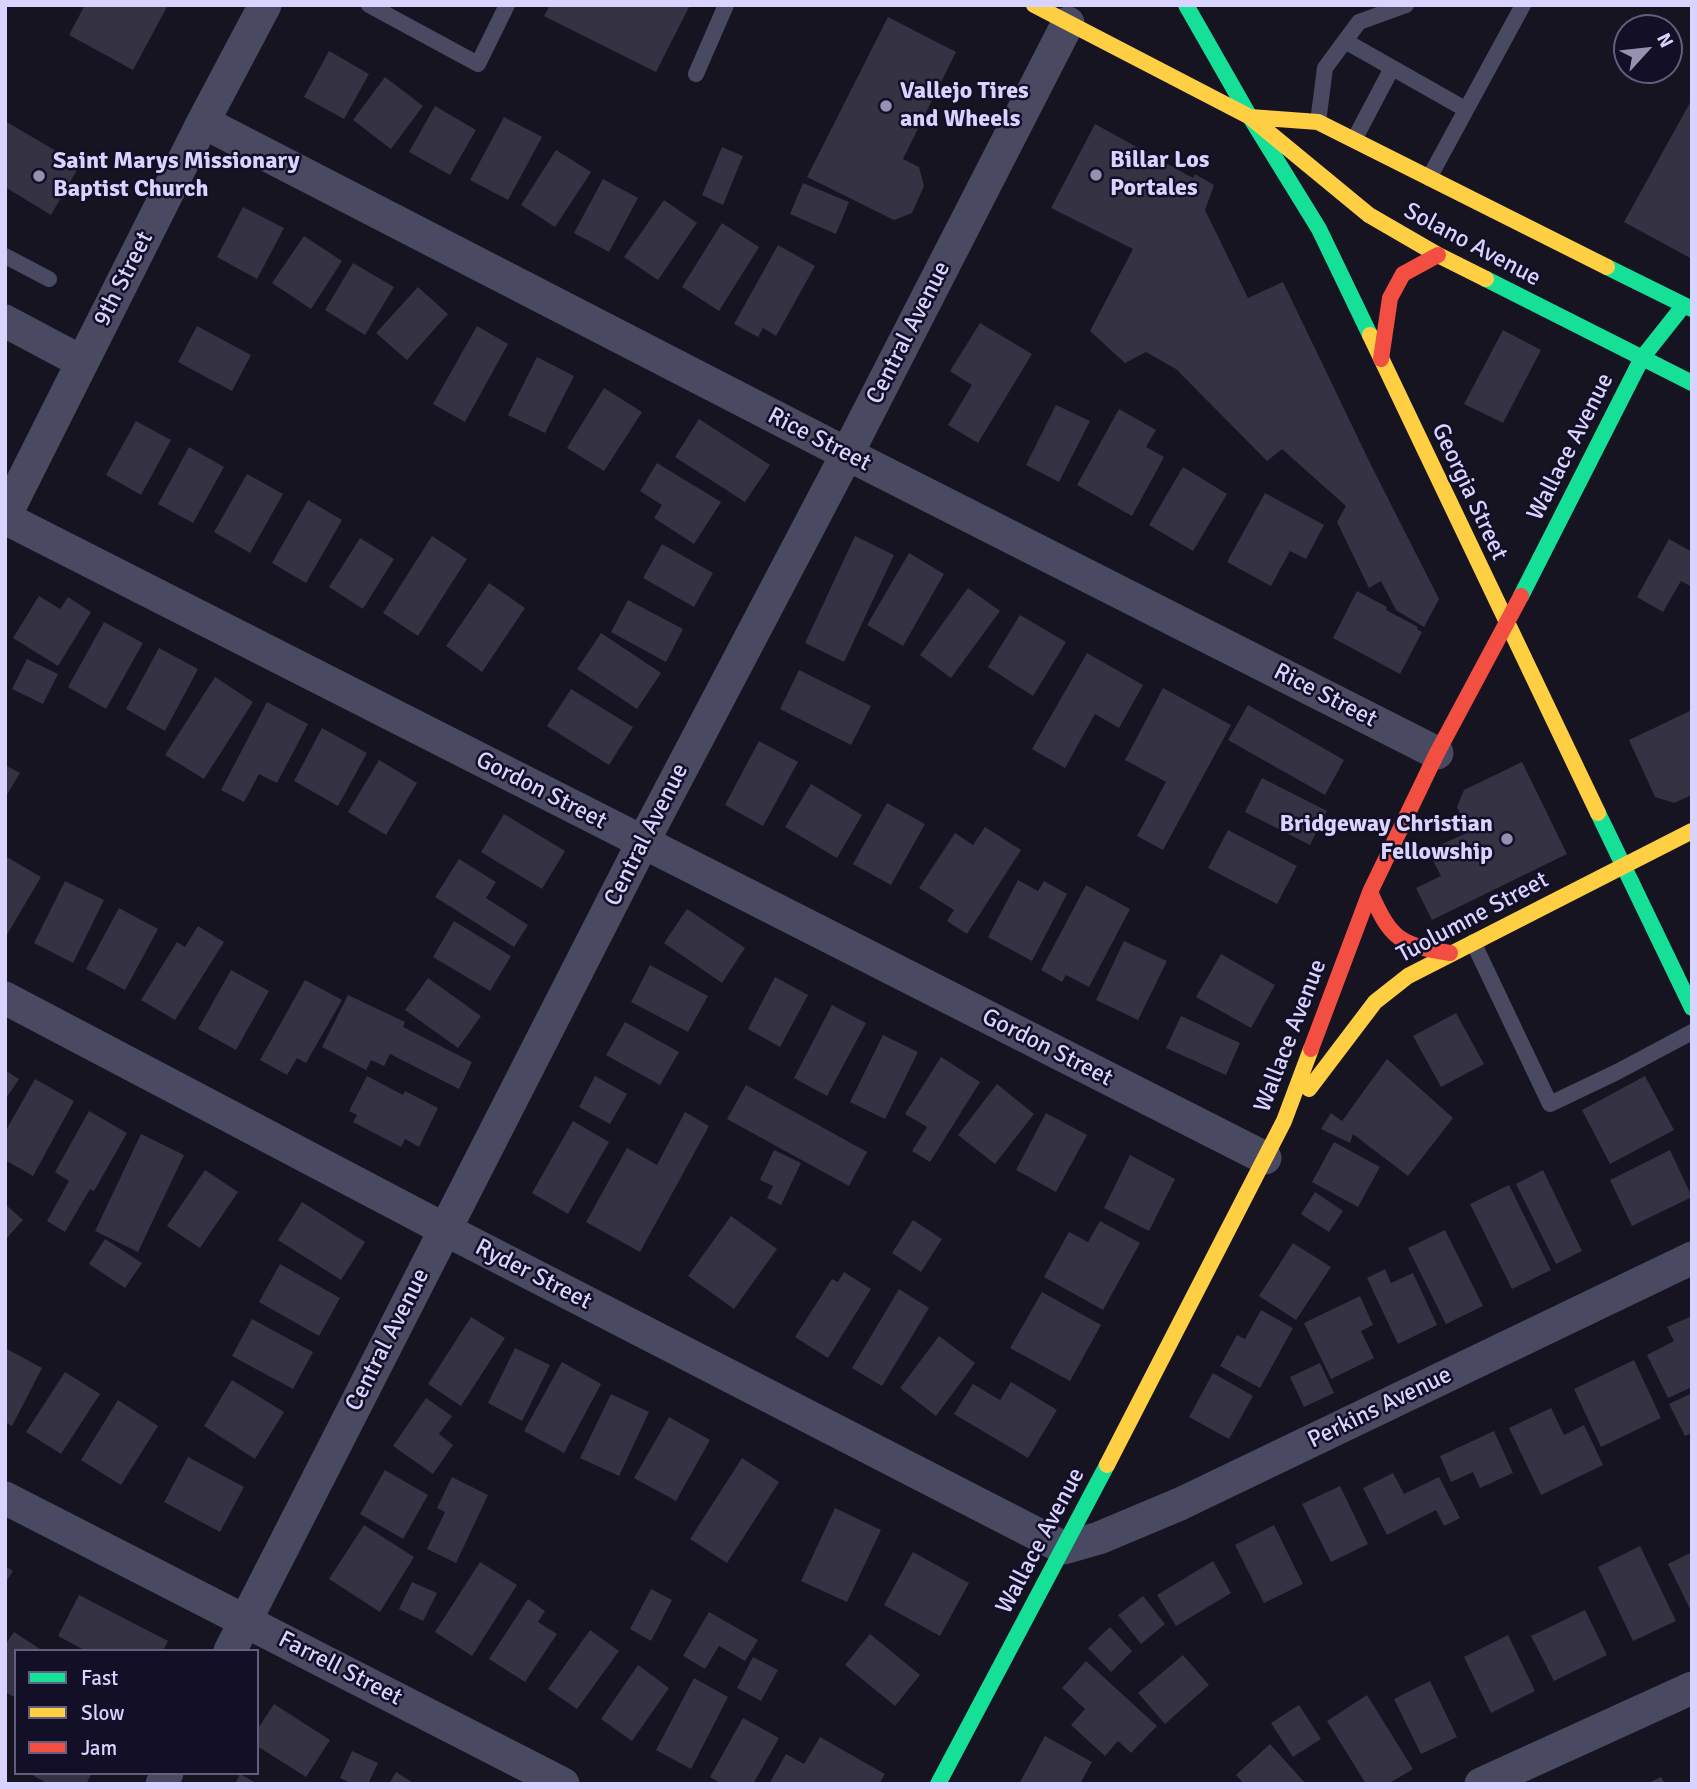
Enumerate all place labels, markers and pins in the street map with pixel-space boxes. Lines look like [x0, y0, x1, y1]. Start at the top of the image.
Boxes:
place label: Vallejo Tires and Wheels [900, 78, 1029, 134]
marker: Vallejo Tires and Wheels [878, 98, 894, 114]
place label: Billar Los Portales [1110, 147, 1209, 203]
place label: Saint Marys Missionary Baptist Church [53, 148, 300, 204]
marker: Billar Los Portales [1088, 167, 1104, 183]
marker: Saint Marys Missionary Baptist Church [31, 168, 47, 184]
place label: Bridgeway Christian Fellowship [1279, 811, 1493, 867]
marker: Bridgeway Christian Fellowship [1499, 831, 1515, 847]

